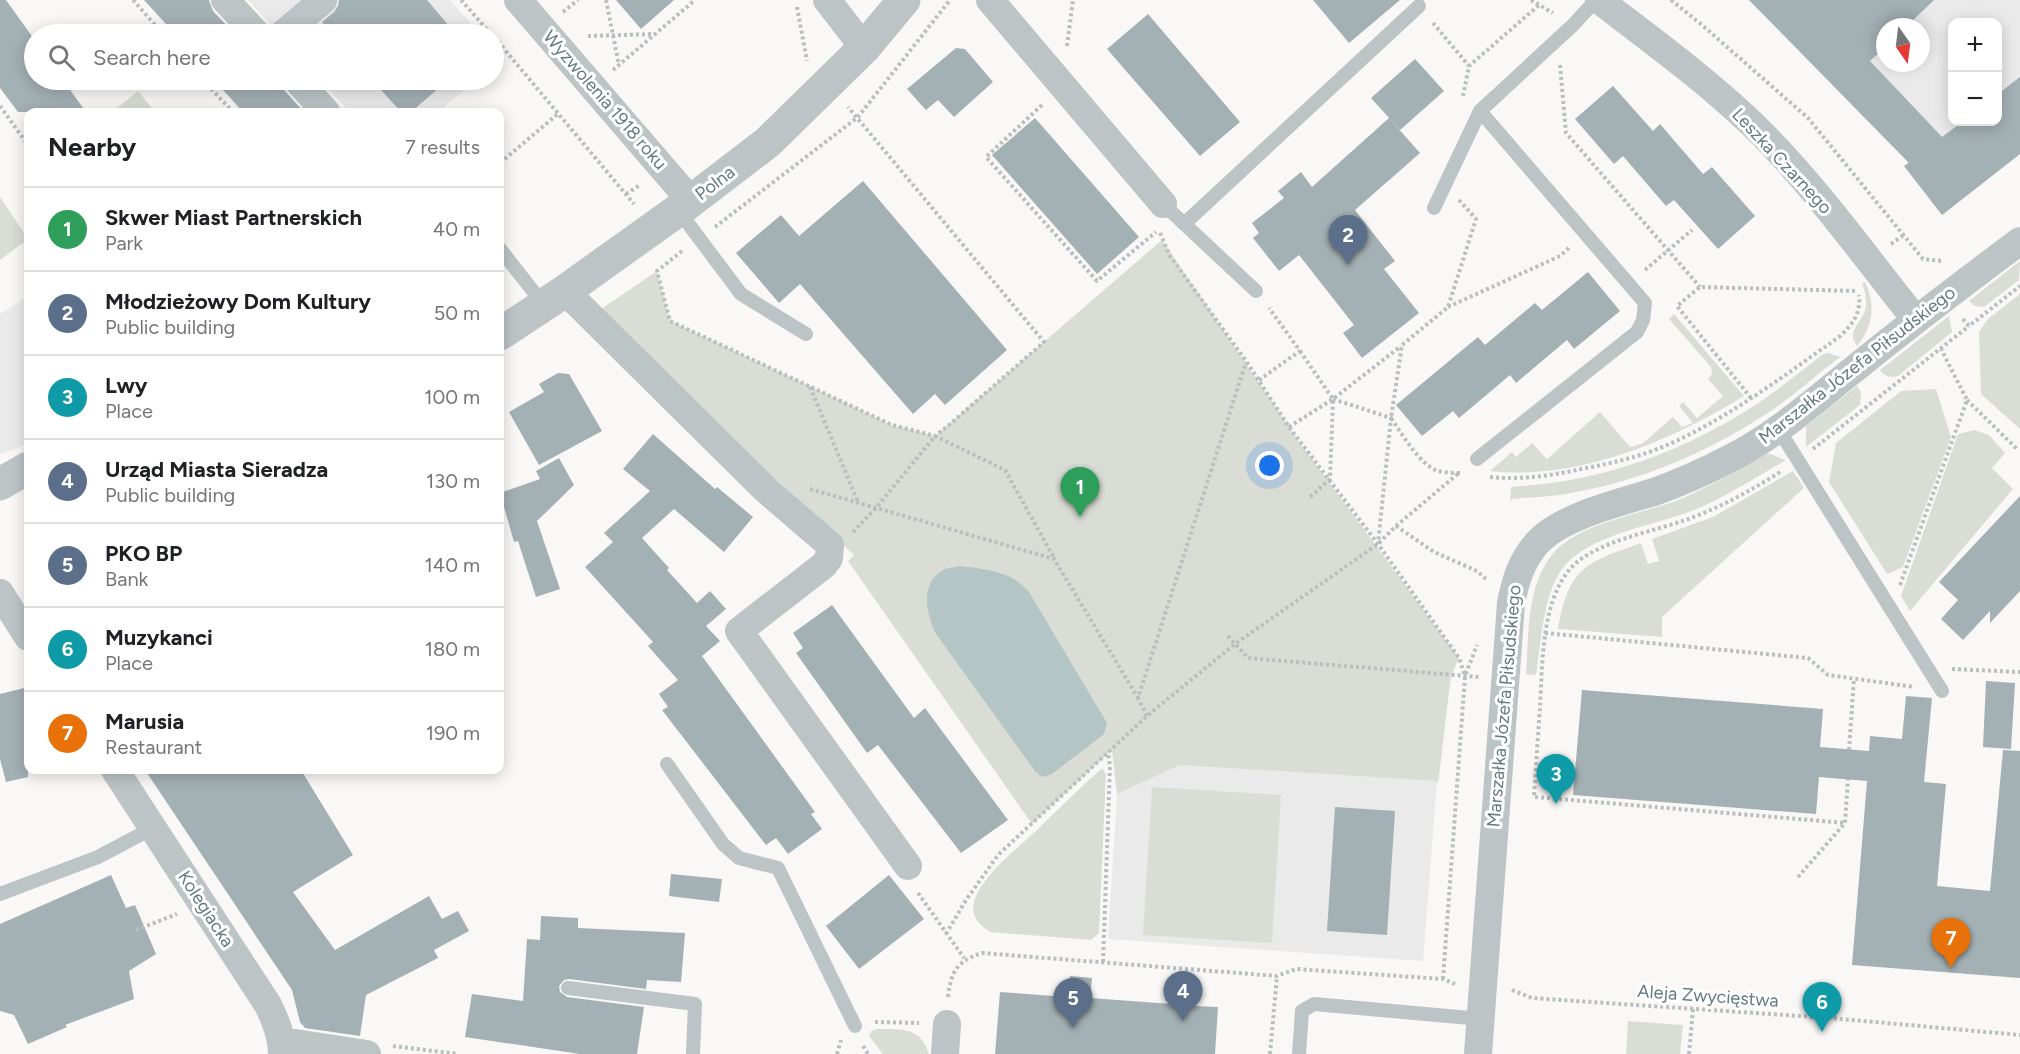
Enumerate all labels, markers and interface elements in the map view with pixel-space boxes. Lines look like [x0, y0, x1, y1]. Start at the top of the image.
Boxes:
north arrow [1876, 18, 1930, 72]
map controls [1948, 18, 2002, 126]
button: + [1948, 18, 2002, 72]
search box [24, 24, 504, 90]
street label: Wyzwolenia 1918 roku [539, 26, 671, 174]
icon: search [45, 41, 78, 74]
text: Search here [93, 44, 211, 71]
button: − [1948, 72, 2002, 126]
street label: Leszka Czarnego [1727, 104, 1837, 218]
text: Nearby [48, 131, 136, 163]
text: 7 results [405, 135, 480, 159]
street label: Polna [691, 161, 739, 205]
text: Skwer Miast Partnerskich [105, 204, 362, 231]
pin: 2 [1328, 216, 1368, 265]
text: 1 [63, 217, 72, 241]
text: 40 m [433, 217, 480, 241]
text: Park [105, 231, 143, 255]
street label: Marszałka Józefa Piłsudskiego [1754, 281, 1960, 449]
text: Młodzieżowy Dom Kultury [105, 288, 371, 315]
text: 2 [62, 301, 73, 325]
text: 50 m [434, 301, 480, 325]
text: Public building [105, 315, 235, 339]
text: Lwy [105, 372, 147, 399]
text: 3 [62, 385, 73, 409]
text: 100 m [424, 385, 480, 409]
text: Place [105, 399, 153, 423]
your location [1255, 451, 1284, 480]
text: Urząd Miasta Sieradza [105, 456, 328, 483]
pin: 1 [1060, 468, 1100, 517]
text: 4 [61, 469, 74, 493]
text: 130 m [426, 469, 480, 493]
text: Public building [105, 483, 235, 507]
text: PKO BP [105, 540, 182, 567]
text: 5 [62, 553, 73, 577]
text: 140 m [425, 553, 480, 577]
text: Bank [105, 567, 148, 591]
street label: Marszałka Józefa Piłsudskiego [1482, 584, 1526, 828]
text: Muzykanci [105, 624, 213, 651]
text: 6 [62, 637, 73, 661]
text: 180 m [425, 637, 480, 661]
text: Place [105, 651, 153, 675]
text: Marusia [105, 708, 184, 735]
text: 7 [62, 721, 73, 745]
text: 190 m [426, 721, 480, 745]
text: Restaurant [105, 735, 202, 759]
pin: 3 [1536, 754, 1576, 804]
street label: Kolegiacka [173, 867, 239, 951]
pin: 7 [1932, 918, 1970, 968]
pin: 4 [1164, 972, 1202, 1021]
pin: 5 [1054, 978, 1092, 1028]
street label: Aleja Zwycięstwa [1637, 980, 1779, 1012]
pin: 6 [1802, 982, 1842, 1032]

